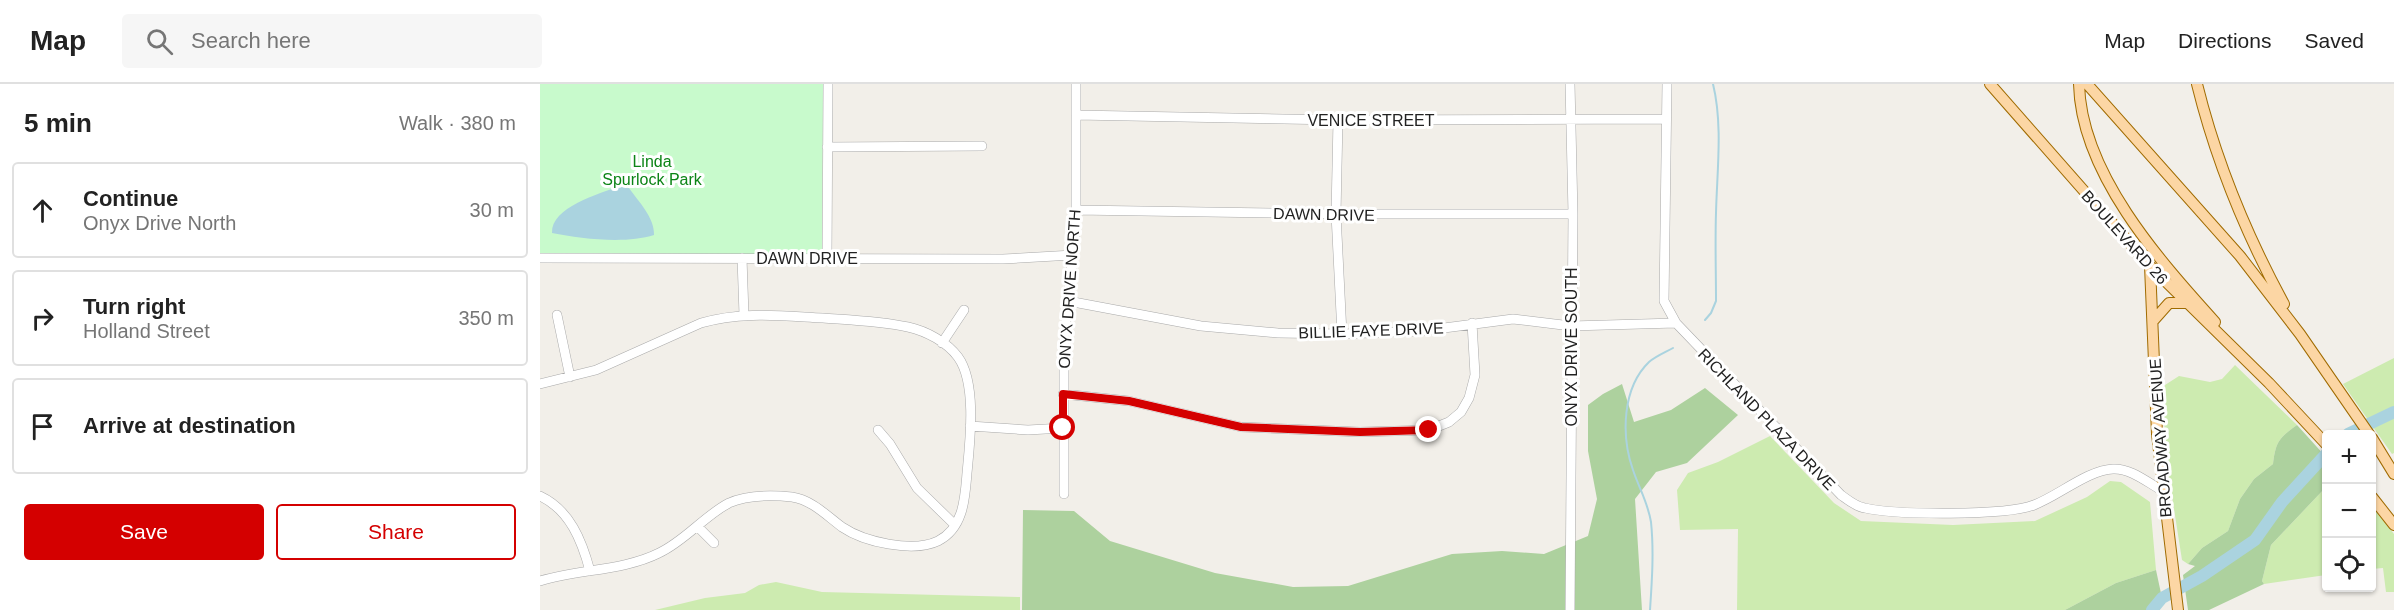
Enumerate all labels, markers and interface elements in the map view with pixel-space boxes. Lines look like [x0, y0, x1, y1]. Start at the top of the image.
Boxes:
search box [122, 14, 542, 68]
text: Map [30, 25, 86, 56]
icon: search [143, 25, 176, 58]
text: Search here [191, 28, 311, 53]
text: Map [2104, 29, 2145, 52]
text: Directions [2178, 29, 2271, 52]
text: Saved [2304, 29, 2364, 52]
text: 5 min [24, 108, 92, 138]
text: Walk · 380 m [399, 112, 516, 134]
street label: VENICE STREET [1307, 112, 1435, 129]
park label: Linda Spurlock Park [602, 153, 703, 188]
text: Continue [83, 186, 178, 211]
street label: BOULEVARD 26 [2078, 187, 2171, 288]
icon: ahead [26, 194, 59, 227]
text: 30 m [470, 199, 514, 221]
street label: DAWN DRIVE [1273, 205, 1375, 224]
street label: ONYX DRIVE NORTH [1055, 209, 1084, 369]
text: Onyx Drive North [83, 212, 236, 234]
street label: DAWN DRIVE [756, 250, 858, 267]
street label: ONYX DRIVE SOUTH [1563, 267, 1580, 427]
text: Turn right [83, 294, 185, 319]
icon: right [26, 302, 59, 335]
text: 350 m [458, 307, 514, 329]
street label: BILLIE FAYE DRIVE [1298, 319, 1444, 342]
text: Holland Street [83, 320, 210, 342]
street label: RICHLAND PLAZA DRIVE [1695, 345, 1839, 493]
street label: BROADWAY AVENUE [2146, 358, 2175, 518]
icon: arrive [26, 410, 59, 443]
text: Arrive at destination [83, 413, 296, 438]
route start [1049, 414, 1075, 440]
route end [1415, 416, 1441, 442]
map controls [2322, 430, 2376, 592]
button: + [2322, 430, 2376, 484]
button: − [2322, 484, 2376, 538]
button: Save [24, 504, 264, 560]
button: Share [276, 504, 516, 560]
button: locate [2322, 538, 2376, 592]

